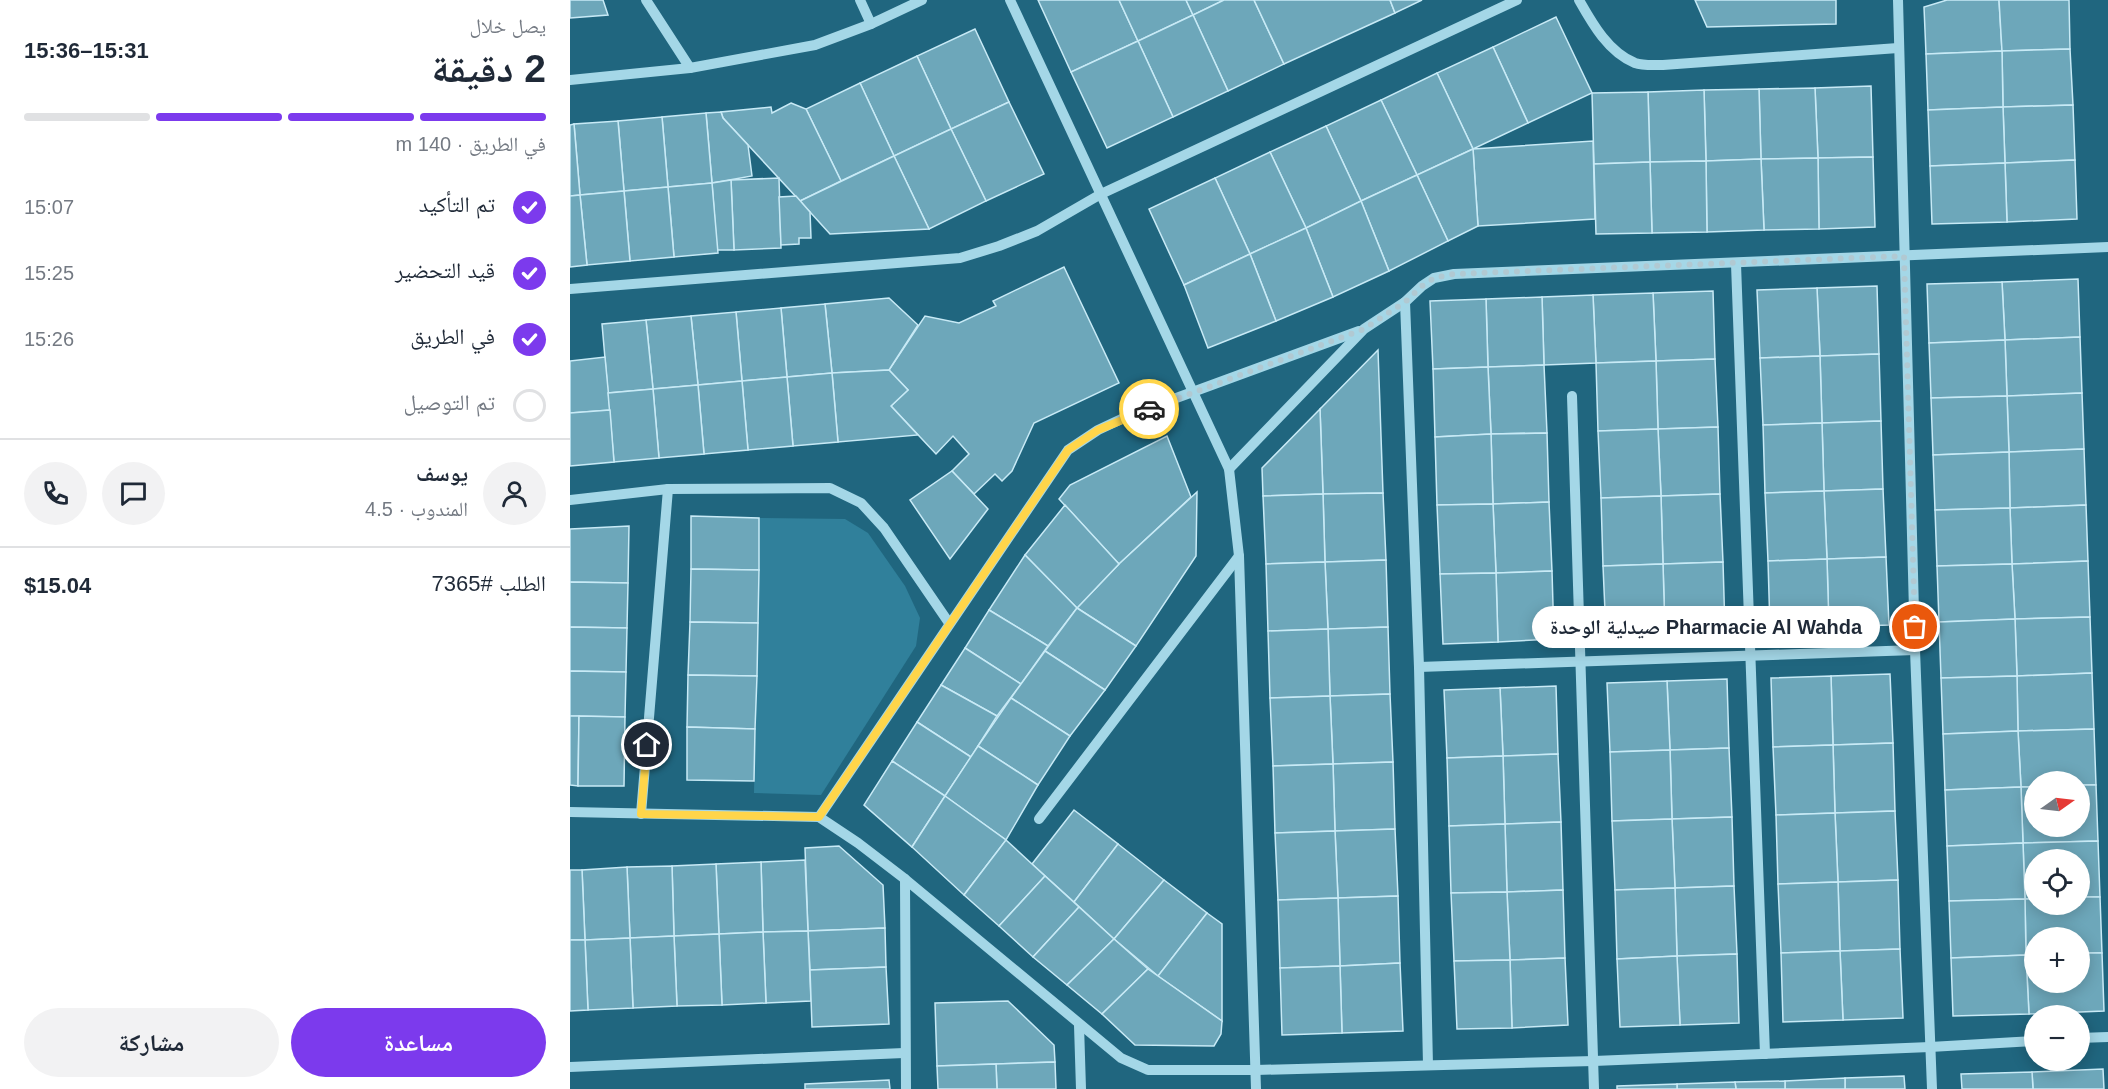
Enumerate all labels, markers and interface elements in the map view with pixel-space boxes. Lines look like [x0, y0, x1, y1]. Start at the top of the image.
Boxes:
text: يصل خلال [469, 15, 546, 37]
text: 15:31–15:36 [24, 38, 149, 63]
text: 2 دقيقة [432, 47, 546, 90]
text: في الطريق · 140 m [396, 133, 546, 155]
icon: check [513, 191, 546, 224]
text: تم التأكيد [419, 192, 495, 217]
text: 15:07 [24, 196, 74, 218]
icon: check [513, 257, 546, 290]
text: قيد التحضير [395, 258, 495, 283]
text: 15:25 [24, 262, 74, 284]
icon: check [513, 323, 546, 356]
text: في الطريق [410, 324, 495, 349]
text: 15:26 [24, 328, 74, 350]
courier [1119, 379, 1179, 439]
text: تم التوصيل [403, 390, 495, 415]
icon: car [1133, 393, 1166, 426]
text: يوسف [416, 461, 468, 486]
button: phone [24, 462, 87, 525]
button: chat [102, 462, 165, 525]
button: person [483, 462, 546, 525]
text: المندوب · 4.5 [365, 498, 468, 520]
text: الطلب #7365 [432, 571, 546, 596]
text: $15.04 [24, 573, 91, 598]
pin [1889, 601, 1940, 652]
callout: Pharmacie Al Wahda صيدلية الوحدة [1531, 606, 1879, 648]
icon: bag [1898, 610, 1931, 643]
text: Pharmacie Al Wahda صيدلية الوحدة [1550, 616, 1862, 638]
pin [621, 719, 672, 770]
icon: home [630, 728, 663, 761]
north arrow [2024, 771, 2090, 837]
map controls [2024, 771, 2090, 1071]
button: locate [2024, 849, 2090, 915]
button: + [2024, 927, 2090, 993]
button: − [2024, 1005, 2090, 1071]
button: مشاركة [24, 1008, 279, 1077]
button: مساعدة [291, 1008, 546, 1077]

